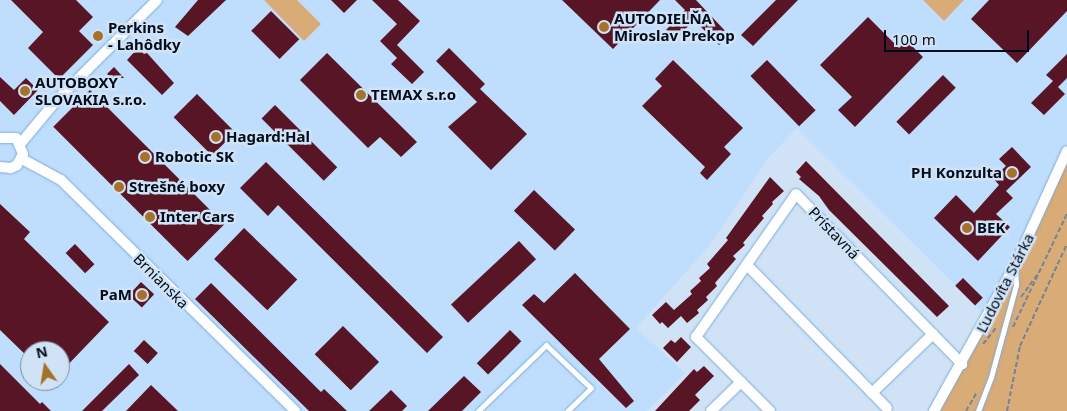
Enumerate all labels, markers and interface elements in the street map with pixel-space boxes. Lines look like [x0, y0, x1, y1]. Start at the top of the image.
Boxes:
place label: AUTODIELŇA Miroslav Prekop [614, 9, 735, 44]
place label: Perkins - Lahôdky [108, 18, 181, 53]
scale bar [887, 20, 1032, 52]
marker: AUTODIELŇA Miroslav Prekop [598, 21, 610, 33]
text: 100 m [892, 29, 936, 49]
marker: Perkins - Lahôdky [92, 30, 104, 42]
place label: AUTOBOXY SLOVAKIA s.r.o. [35, 73, 147, 108]
marker: AUTOBOXY SLOVAKIA s.r.o. [19, 85, 31, 97]
place label: TEMAX s.r.o [371, 86, 456, 104]
marker: TEMAX s.r.o [355, 89, 367, 101]
place label: Hagard:Hal [226, 128, 310, 146]
marker: Hagard:Hal [210, 131, 222, 143]
place label: Robotic SK [155, 148, 234, 166]
marker: Robotic SK [139, 151, 151, 163]
place label: PH Konzulta [911, 164, 1002, 182]
marker: PH Konzulta [1006, 167, 1018, 179]
place label: Strešné boxy [129, 178, 225, 196]
marker: Strešné boxy [113, 181, 125, 193]
street label: Prístavná [805, 203, 863, 263]
place label: Inter Cars [160, 208, 235, 226]
marker: Inter Cars [144, 211, 156, 223]
place label: BEK [977, 219, 1005, 237]
marker: BEK [961, 222, 973, 234]
street label: Ľudovíta Stárka [972, 230, 1038, 336]
street label: Brnianska [130, 250, 192, 312]
place label: PaM [100, 286, 132, 304]
marker: PaM [136, 289, 148, 301]
north arrow [20, 341, 70, 391]
text: N [34, 341, 49, 362]

